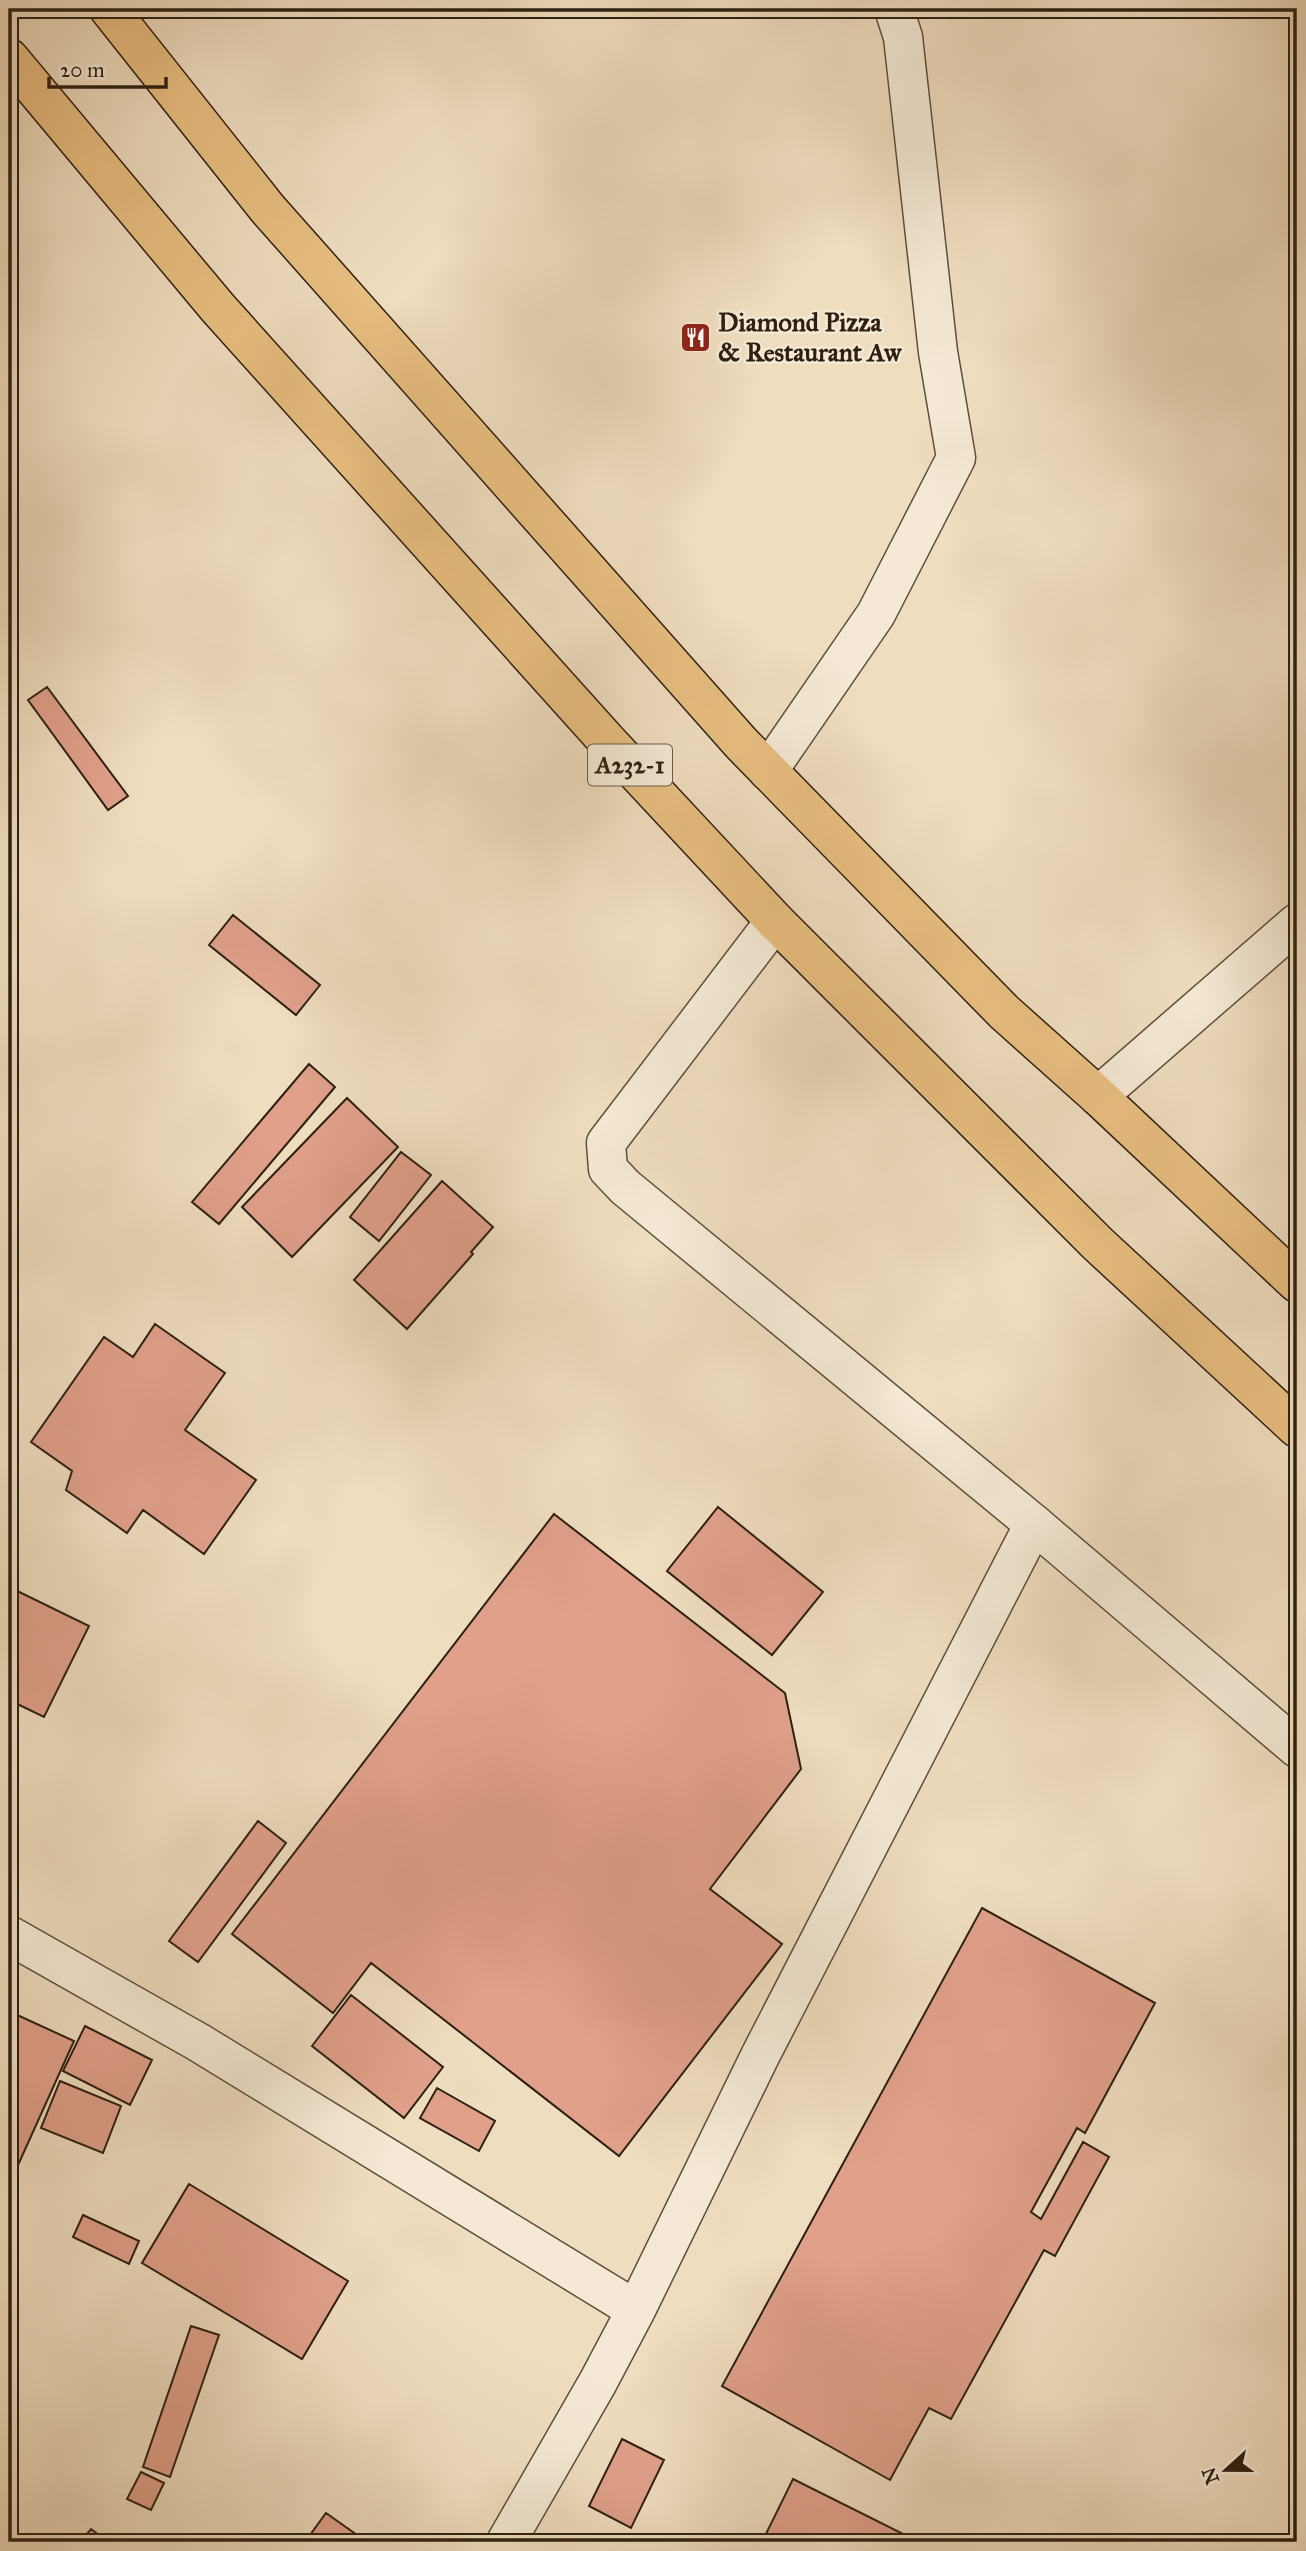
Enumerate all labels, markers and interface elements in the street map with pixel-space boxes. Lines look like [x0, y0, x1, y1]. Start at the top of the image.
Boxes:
scale bar [49, 46, 166, 90]
text: 20 m [60, 57, 105, 83]
place label: Diamond Pizza & Restaurant Aw [718, 306, 902, 368]
restaurant icon: Diamond Pizza & Restaurant Aw [678, 320, 712, 354]
road number: A232-1 [588, 744, 672, 786]
north arrow [1190, 2436, 1260, 2506]
text: N [1197, 2464, 1224, 2488]

